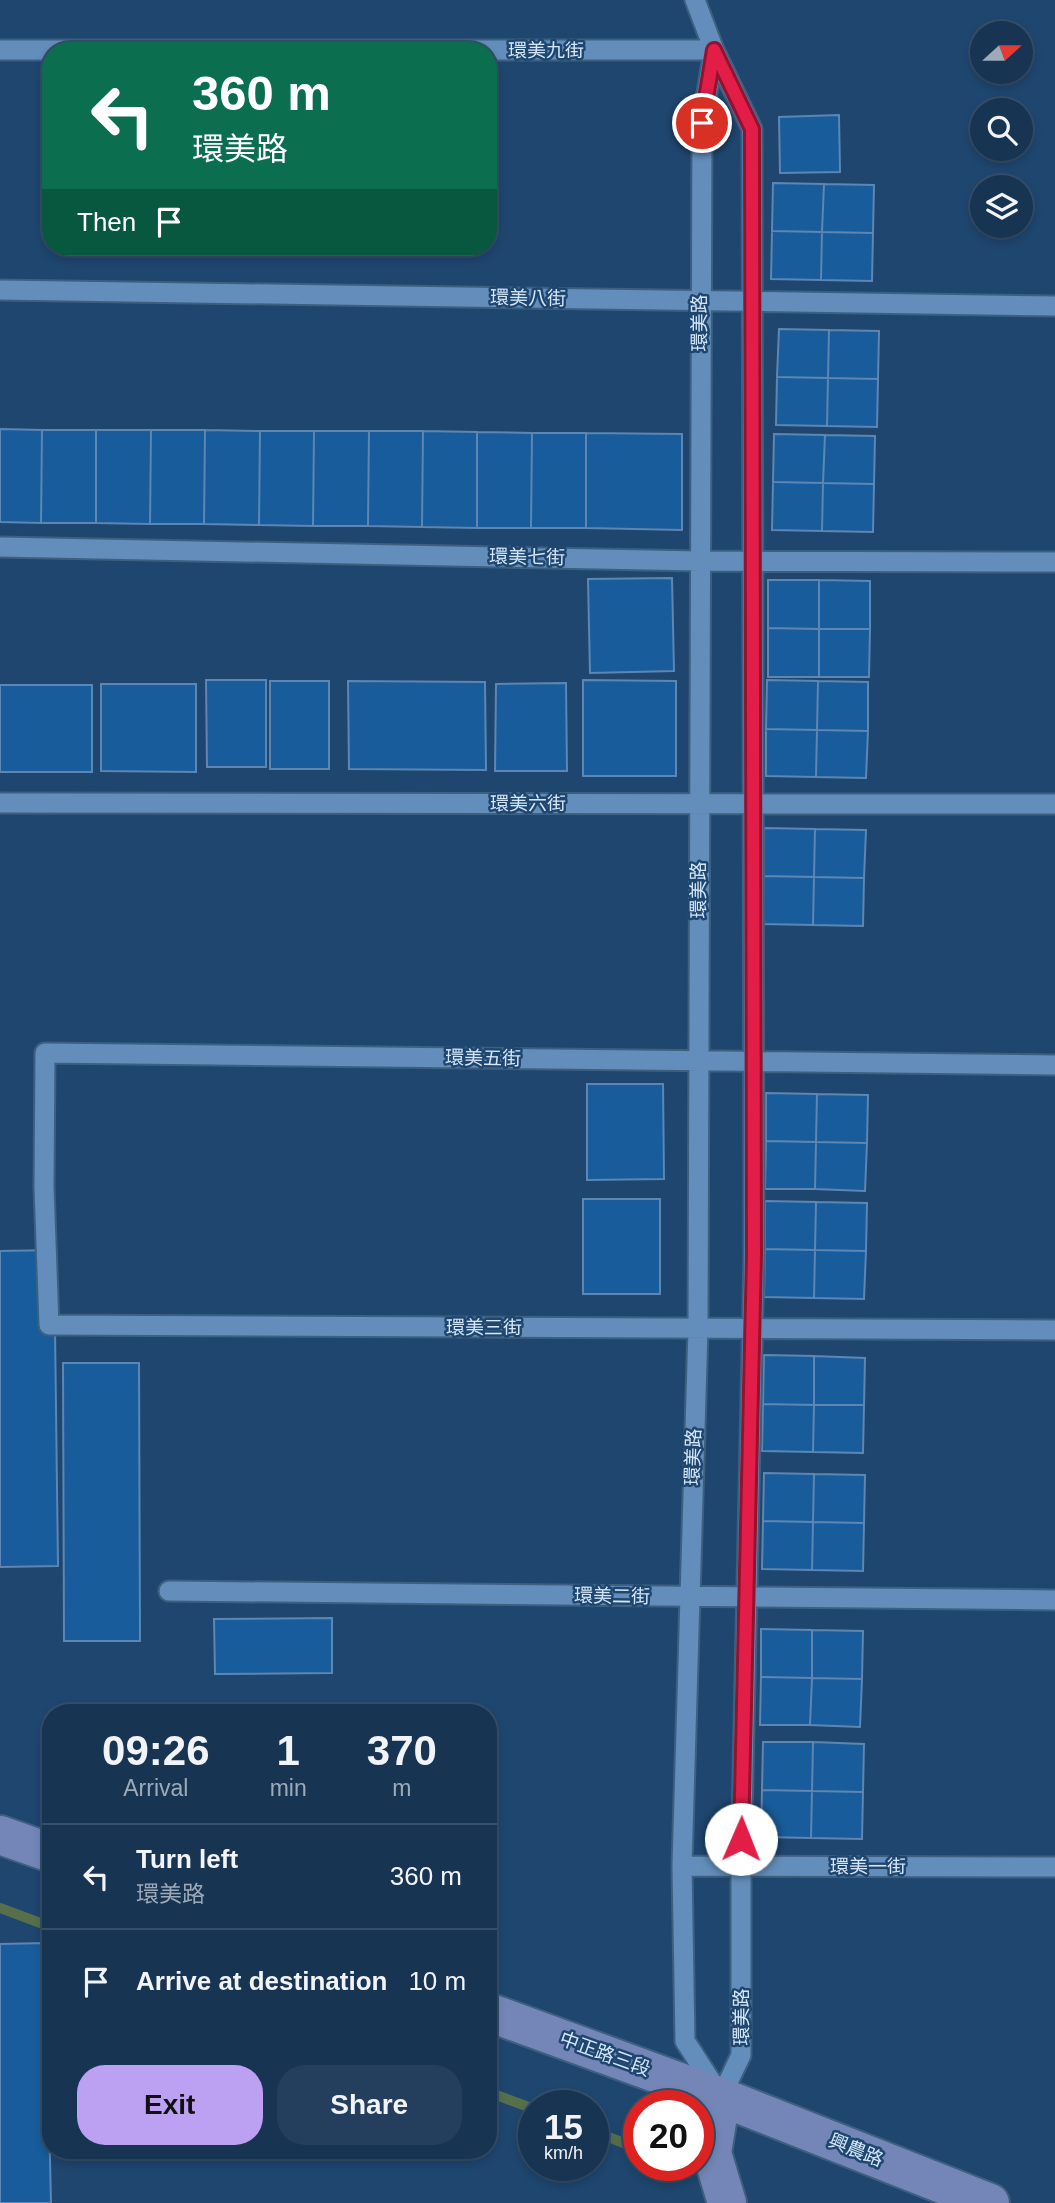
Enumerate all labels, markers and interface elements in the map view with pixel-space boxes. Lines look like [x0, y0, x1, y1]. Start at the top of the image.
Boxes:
north arrow [970, 21, 1032, 84]
map controls [970, 21, 1033, 238]
street label: 環美九街 [508, 40, 584, 61]
text: 360 m [192, 66, 331, 120]
icon: left [77, 70, 168, 161]
pin [672, 93, 732, 153]
button: search [970, 98, 1033, 161]
icon: arrive [683, 104, 721, 142]
text: 環美路 [192, 131, 288, 167]
button: layers [970, 175, 1033, 238]
icon: arrive [150, 203, 188, 241]
text: Then [77, 207, 136, 237]
street label: 環美八街 [490, 287, 566, 309]
street label: 環美路 [689, 294, 710, 352]
street label: 環美七街 [489, 546, 565, 568]
street label: 環美六街 [490, 793, 566, 814]
street label: 環美路 [688, 861, 709, 919]
street label: 環美五街 [445, 1047, 521, 1069]
street label: 環美三街 [446, 1317, 522, 1338]
street label: 環美路 [682, 1428, 704, 1486]
street label: 環美二街 [574, 1585, 650, 1607]
text: 09:26 [102, 1727, 210, 1774]
text: 1 [276, 1727, 300, 1774]
text: 370 [367, 1727, 437, 1774]
text: Arrival [123, 1775, 188, 1801]
text: min [270, 1775, 307, 1801]
text: m [392, 1775, 411, 1801]
position arrow [704, 1802, 778, 1876]
text: Turn left [136, 1844, 238, 1874]
street label: 環美一街 [830, 1856, 906, 1877]
icon: left [77, 1858, 115, 1896]
text: 360 m [390, 1861, 462, 1891]
text: 環美路 [136, 1881, 205, 1907]
icon: arrive [77, 1963, 115, 2001]
text: Arrive at destination [136, 1966, 387, 1996]
text: 10 m [408, 1966, 466, 1996]
street label: 環美路 [731, 1988, 752, 2046]
street label: 中正路三段 [557, 2028, 653, 2080]
button: Exit [77, 2065, 263, 2145]
button: Share [277, 2065, 462, 2145]
speed limit sign: 20 [623, 2090, 714, 2181]
text: 15 [544, 2107, 583, 2146]
street label: 興農路 [826, 2130, 886, 2170]
text: km/h [544, 2143, 583, 2163]

